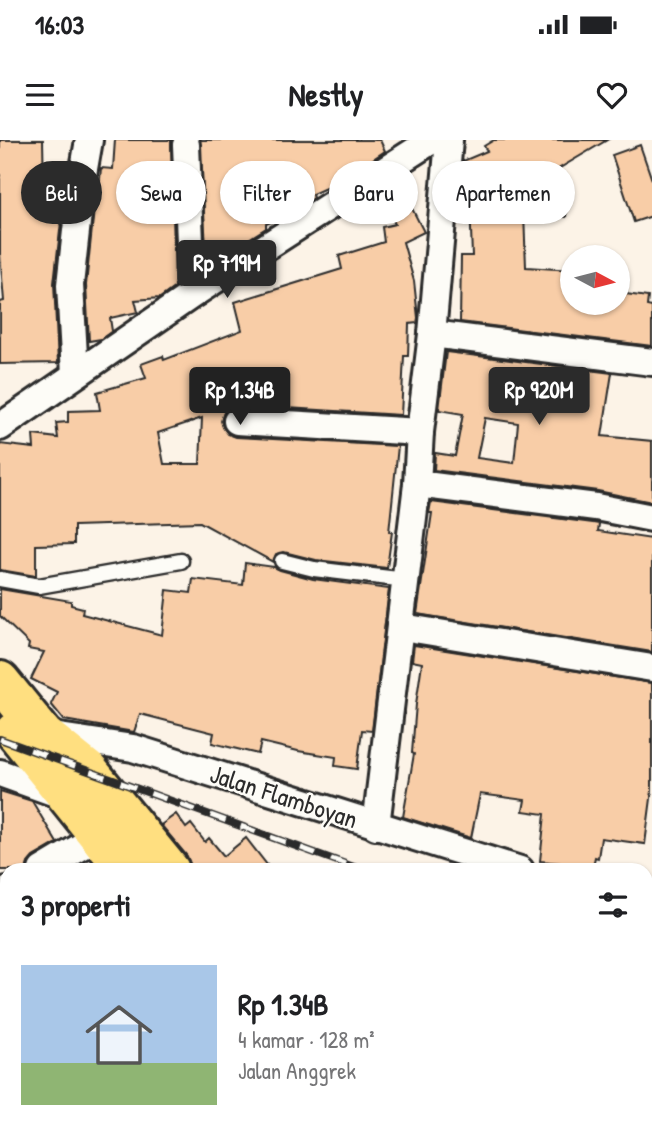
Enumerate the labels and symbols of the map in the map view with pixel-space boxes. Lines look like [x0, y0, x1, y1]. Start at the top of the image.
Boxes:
pin: Rp 719M [162, 240, 292, 300]
north arrow [560, 245, 630, 315]
pin: Rp 1.34B [168, 368, 312, 427]
pin: Rp 920M [474, 368, 604, 427]
street label: Jalan Flamboyan [206, 756, 362, 836]

